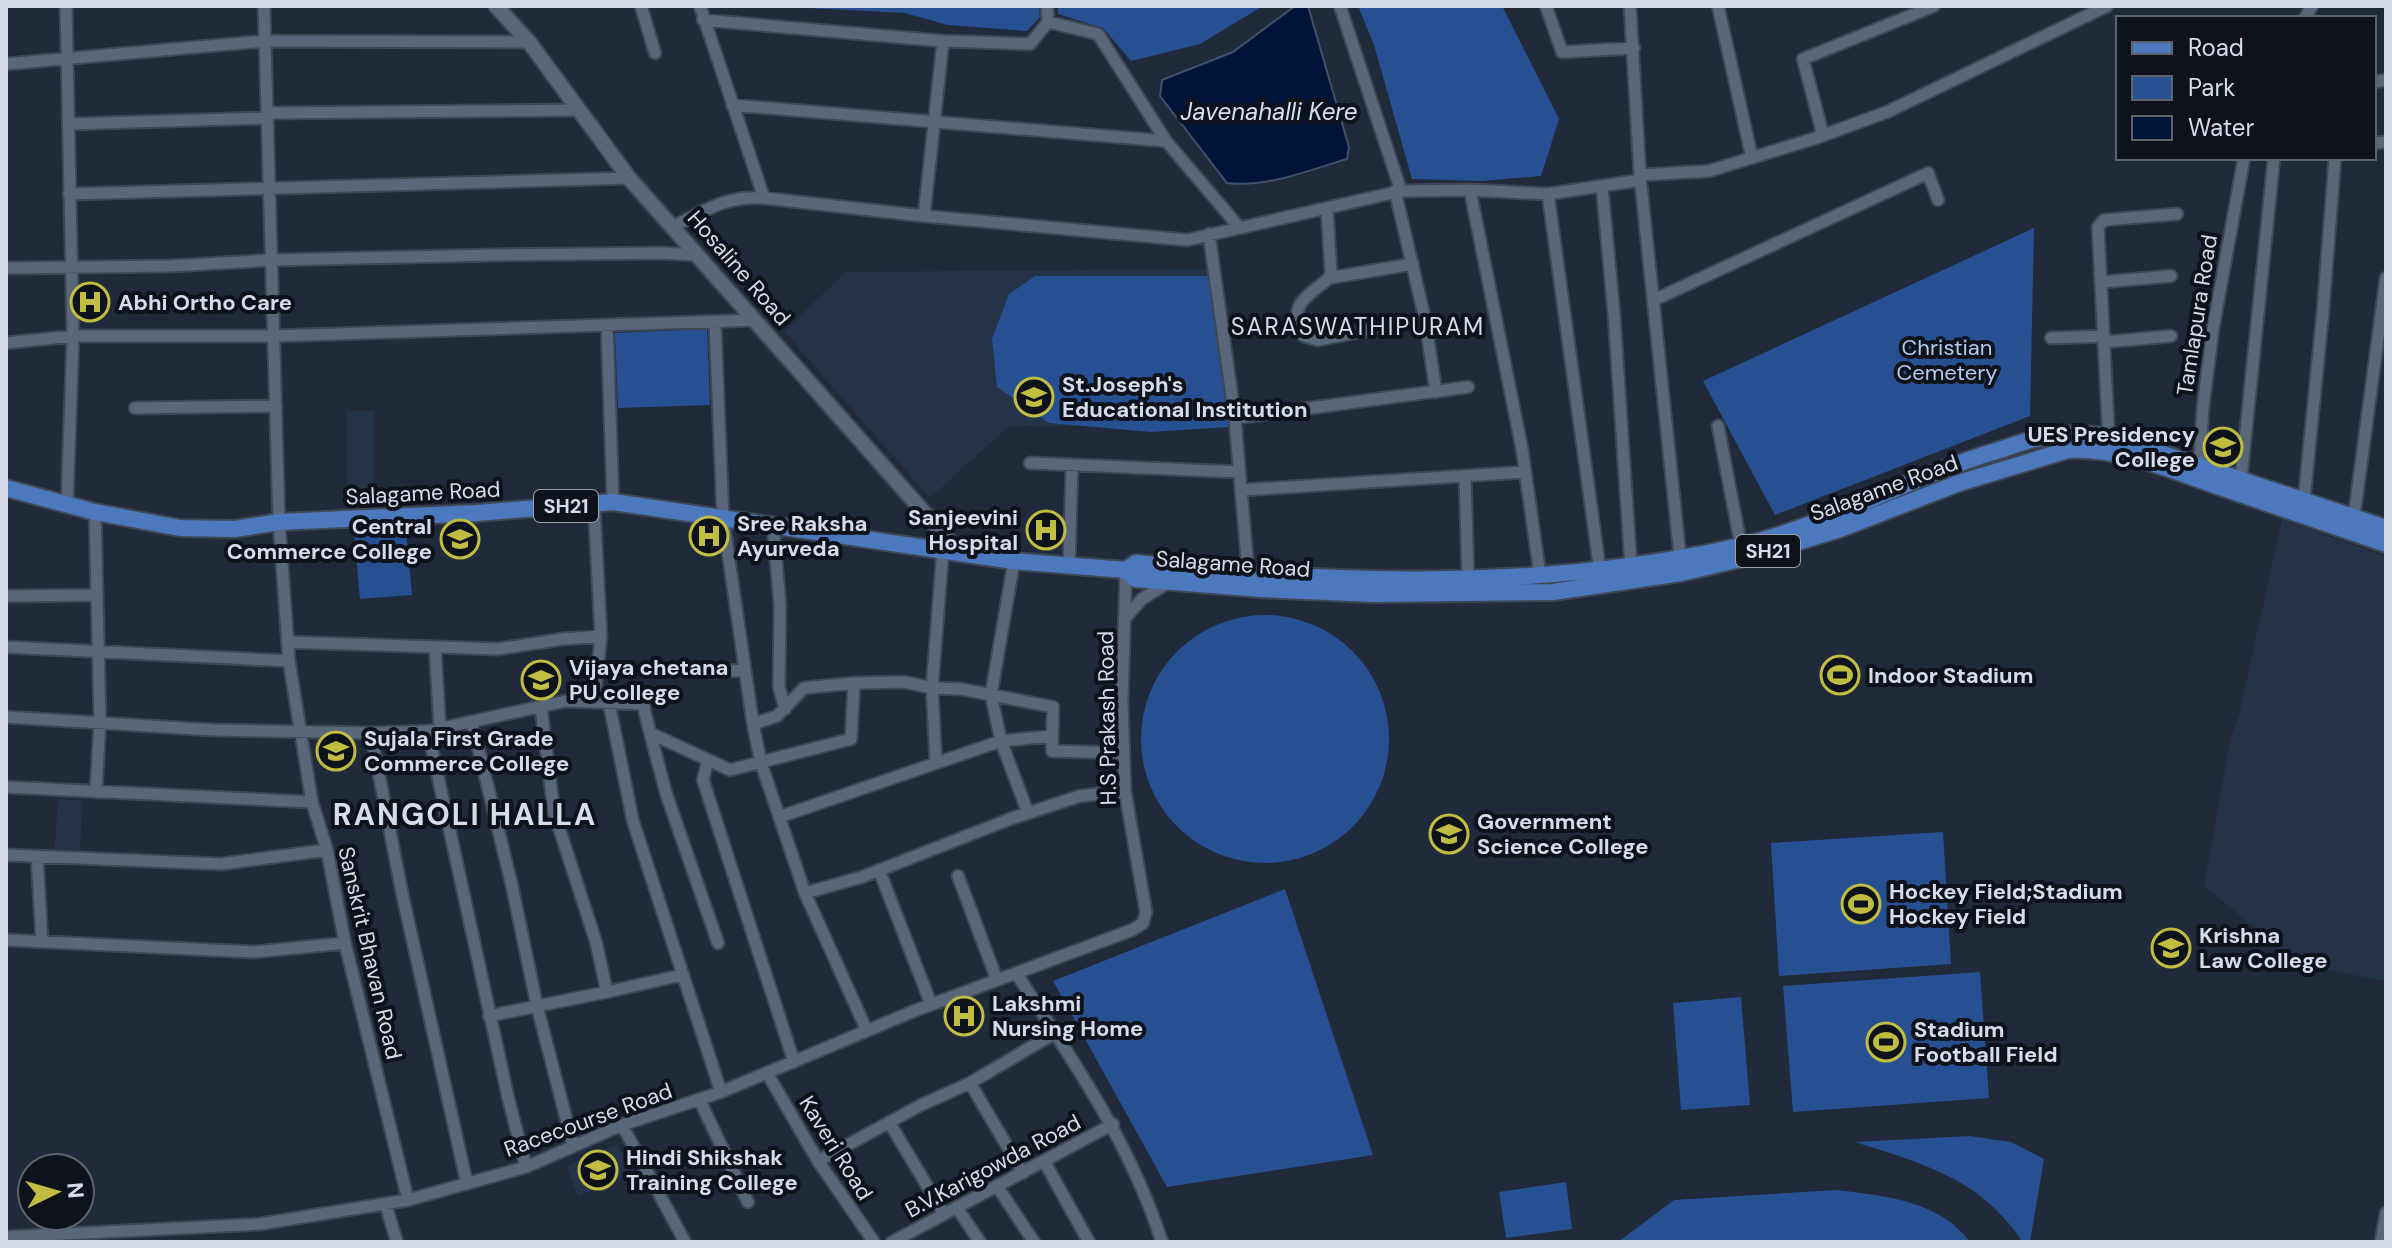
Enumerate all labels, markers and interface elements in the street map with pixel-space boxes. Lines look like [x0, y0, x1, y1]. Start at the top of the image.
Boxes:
legend [2116, 16, 2376, 160]
text: Road [2188, 32, 2244, 63]
text: Park [2188, 72, 2235, 103]
water label: Javenahalli Kere [1180, 96, 1358, 127]
text: Water [2188, 112, 2254, 143]
street label: Hosaline Road [681, 204, 797, 332]
street label: Tamlapura Road [2170, 232, 2224, 398]
hospital icon: Abhi Ortho Care [69, 281, 111, 323]
place label: Abhi Ortho Care [118, 288, 292, 317]
district label: SARASWATHIPURAM [1231, 311, 1485, 342]
park label: Christian Cemetery [1896, 333, 1998, 387]
place label: St.Joseph's Educational Institution [1062, 370, 1308, 424]
school or university icon: St.Joseph's Educational Institution [1013, 376, 1055, 418]
place label: UES Presidency College [2027, 420, 2195, 474]
school or university icon: UES Presidency College [2202, 426, 2244, 468]
street label: Salagame Road [1806, 448, 1962, 528]
street label: Salagame Road [345, 474, 501, 512]
road number: SH21 [534, 490, 598, 522]
place label: Sanjeevini Hospital [908, 503, 1018, 557]
place label: Sree Raksha Ayurveda [737, 509, 868, 563]
hospital icon: Sanjeevini Hospital [1025, 509, 1067, 551]
place label: Central Commerce College [227, 512, 432, 566]
hospital icon: Sree Raksha Ayurveda [688, 515, 730, 557]
school or university icon: Central Commerce College [439, 518, 481, 560]
road number: SH21 [1736, 535, 1800, 567]
street label: Salagame Road [1155, 544, 1311, 584]
street label: H.S Prakash Road [1091, 630, 1123, 806]
place label: Vijaya chetana PU college [569, 653, 728, 707]
sports icon: Indoor Stadium [1819, 654, 1861, 696]
school or university icon: Vijaya chetana PU college [520, 659, 562, 701]
place label: Indoor Stadium [1868, 661, 2033, 690]
place label: Sujala First Grade Commerce College [364, 724, 569, 778]
school or university icon: Sujala First Grade Commerce College [315, 730, 357, 772]
district label: RANGOLI HALLA [333, 795, 597, 834]
place label: Government Science College [1477, 807, 1649, 861]
school or university icon: Government Science College [1428, 813, 1470, 855]
street label: Sanskrit Bhavan Road [331, 844, 409, 1062]
place label: Hockey Field;Stadium Hockey Field [1889, 877, 2123, 931]
sports icon: Hockey Field;Stadium Hockey Field [1840, 883, 1882, 925]
place label: Krishna Law College [2199, 921, 2328, 975]
school or university icon: Krishna Law College [2150, 927, 2192, 969]
place label: Lakshmi Nursing Home [992, 989, 1143, 1043]
hospital icon: Lakshmi Nursing Home [943, 995, 985, 1037]
place label: Stadium Football Field [1914, 1015, 2058, 1069]
sports icon: Stadium Football Field [1865, 1021, 1907, 1063]
street label: Racecourse Road [500, 1076, 676, 1164]
street label: Kaveri Road [792, 1090, 880, 1206]
street label: B.V.Karigowda Road [900, 1108, 1086, 1224]
place label: Hindi Shikshak Training College [626, 1143, 798, 1197]
school or university icon: Hindi Shikshak Training College [577, 1149, 619, 1191]
north arrow [16, 1152, 96, 1232]
text: N [60, 1181, 91, 1200]

